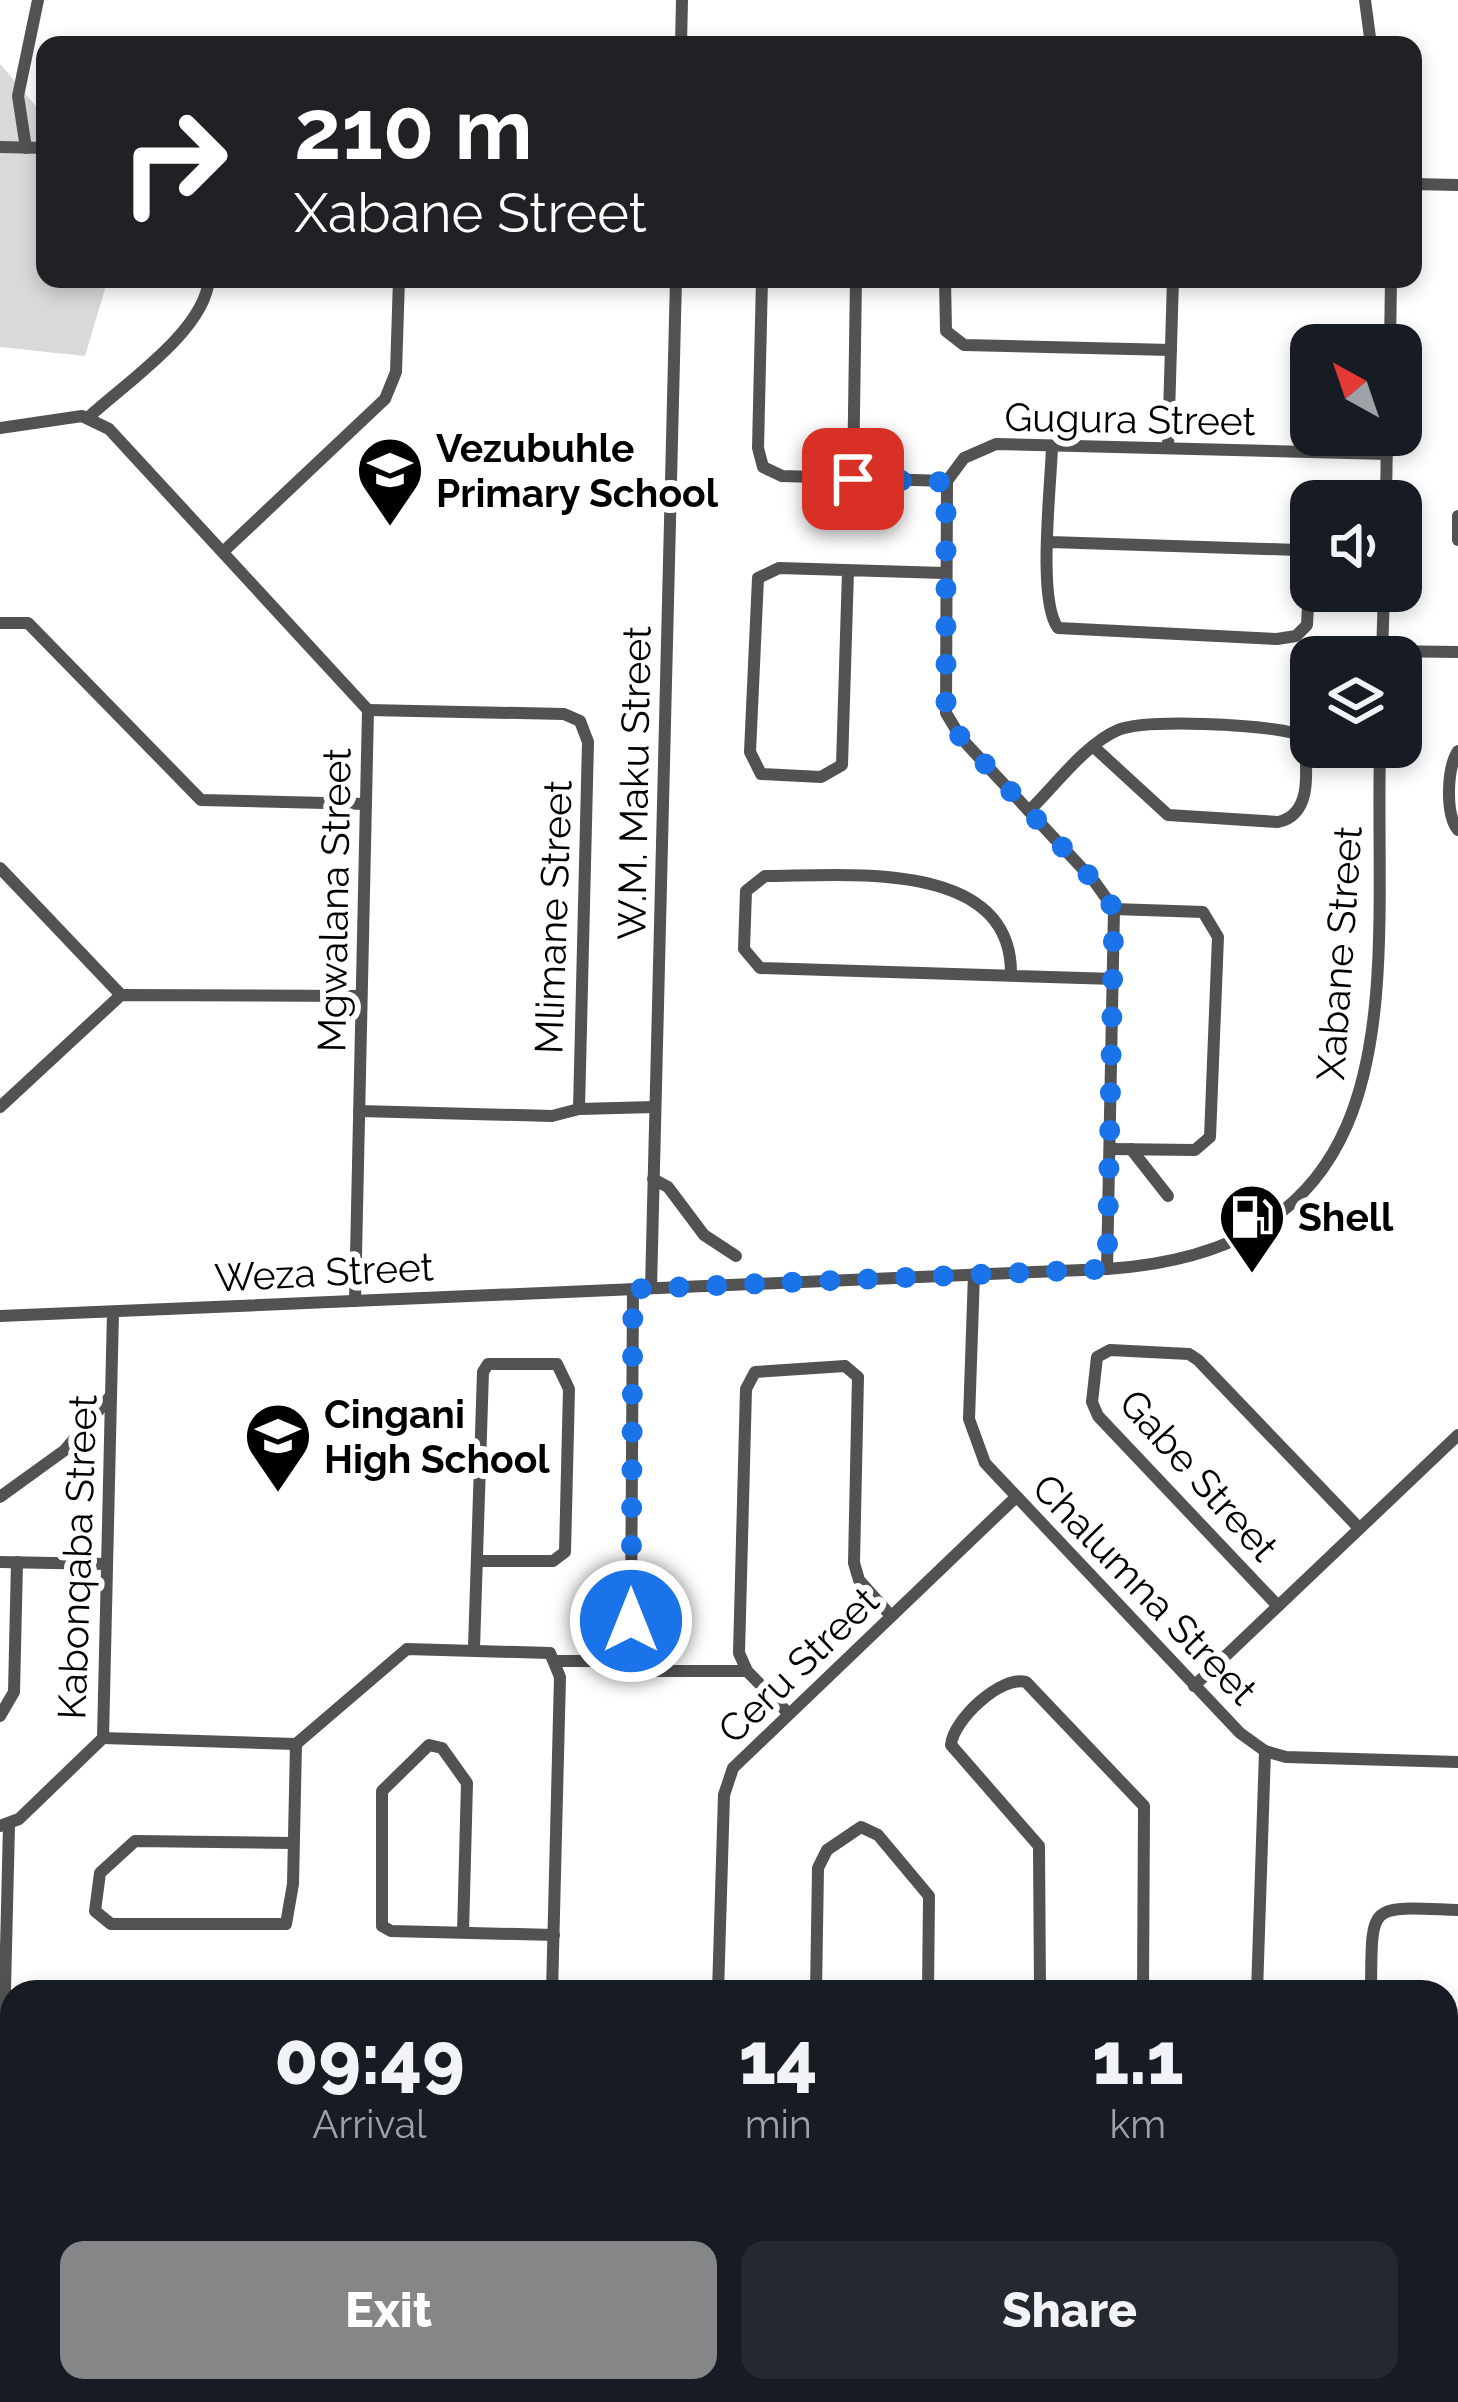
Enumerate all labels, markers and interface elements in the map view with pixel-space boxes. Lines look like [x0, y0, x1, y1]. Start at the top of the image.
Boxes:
text: 210 m [294, 80, 533, 179]
icon: right [96, 84, 252, 240]
text: Xabane Street [294, 181, 647, 245]
north arrow [1290, 324, 1422, 456]
map controls [1290, 324, 1422, 768]
street label: Gugura Street [1004, 394, 1256, 444]
place label: Vezubuhle Primary School [436, 425, 719, 516]
pin [802, 428, 904, 530]
school or university icon: Vezubuhle Primary School [355, 435, 425, 529]
icon: arrive [820, 446, 886, 512]
button: sound [1290, 480, 1422, 612]
street label: W.M. Maku Street [608, 626, 660, 940]
button: layers [1290, 636, 1422, 768]
street label: Mgwalana Street [308, 747, 360, 1053]
street label: Mlimane Street [525, 779, 581, 1055]
street label: Xabane Street [1307, 824, 1371, 1082]
fuel station icon: Shell [1217, 1182, 1287, 1276]
place label: Shell [1298, 1194, 1394, 1240]
street label: Weza Street [213, 1243, 435, 1301]
street label: Gabe Street [1110, 1380, 1288, 1570]
place label: Cingani High School [324, 1391, 550, 1482]
street label: Kabonqaba Street [48, 1394, 106, 1720]
school or university icon: Cingani High School [243, 1401, 313, 1495]
street label: Chalumna Street [1023, 1464, 1267, 1714]
position arrow [568, 1558, 694, 1684]
street label: Ceru Street [708, 1577, 888, 1753]
text: 09:49 [274, 2016, 465, 2101]
text: 14 [739, 2016, 818, 2101]
text: 1.1 [1092, 2016, 1184, 2101]
text: Arrival [312, 2101, 427, 2147]
text: min [745, 2101, 812, 2147]
text: km [1110, 2101, 1166, 2147]
button: Exit [60, 2241, 717, 2379]
button: Share [741, 2241, 1398, 2379]

